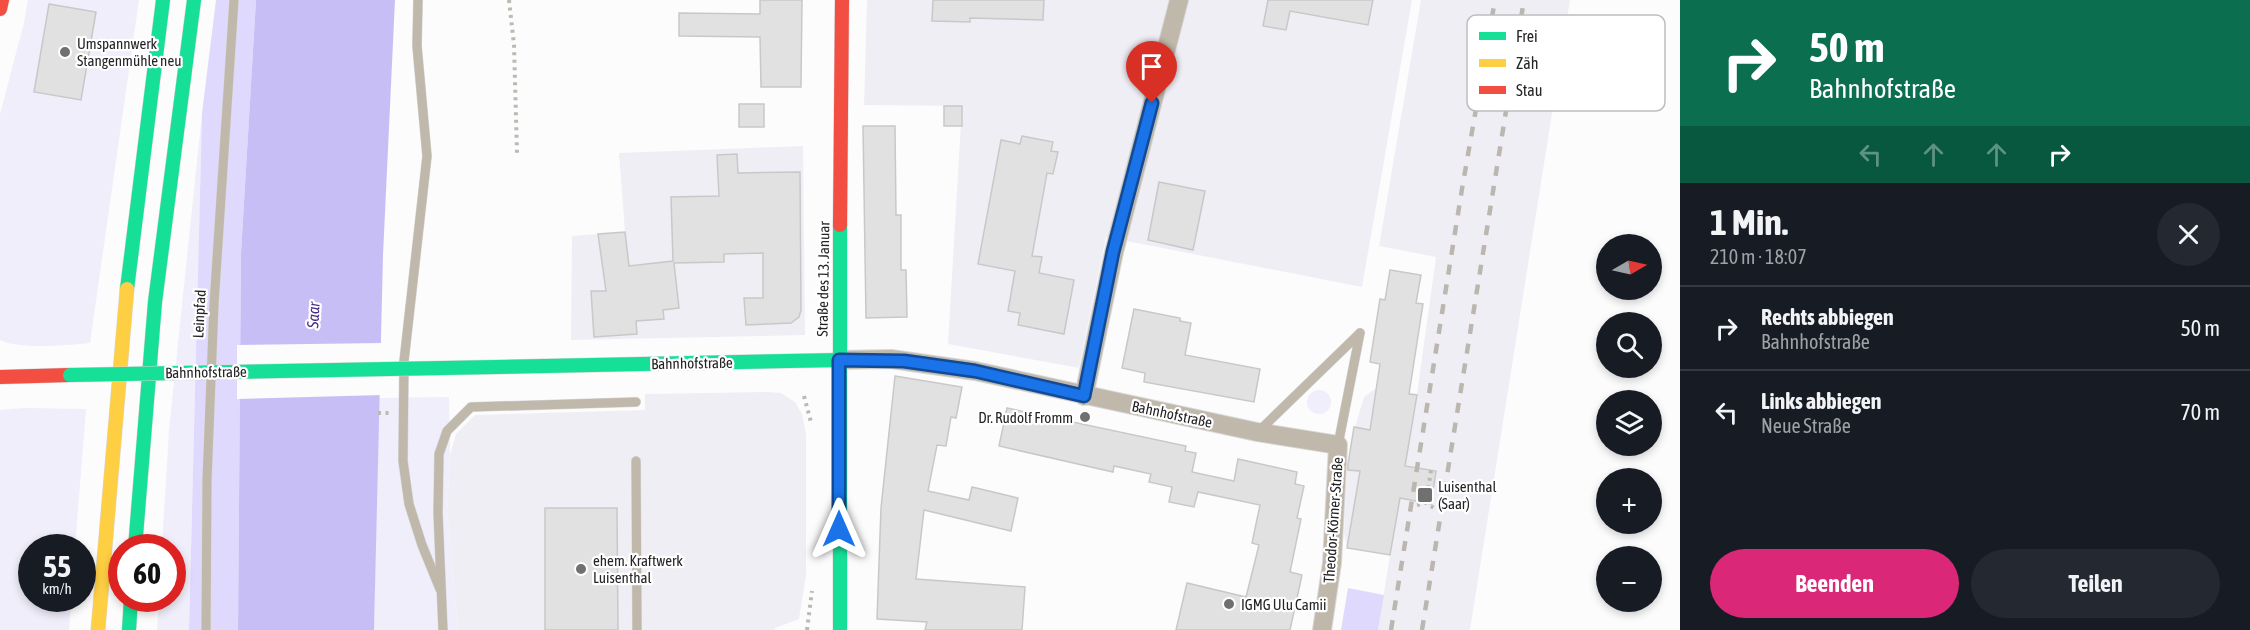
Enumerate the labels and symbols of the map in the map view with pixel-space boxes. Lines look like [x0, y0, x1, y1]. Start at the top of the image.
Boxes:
legend [1467, 15, 1665, 111]
text: Frei [1516, 27, 1538, 45]
place label: Umspannwerk Stangenmühle neu [77, 35, 181, 69]
pin [1126, 41, 1177, 103]
marker: Umspannwerk Stangenmühle neu [58, 45, 72, 59]
text: Zäh [1516, 54, 1538, 72]
text: Stau [1516, 81, 1543, 99]
street label: Straße des 13. Januar [813, 221, 833, 337]
north arrow [1596, 234, 1662, 300]
street label: Leinpfad [189, 289, 209, 339]
water label: Saar [303, 300, 323, 330]
street label: Bahnhofstraße [651, 354, 733, 372]
street label: Bahnhofstraße [165, 363, 247, 381]
street label: Bahnhofstraße [1130, 397, 1214, 431]
place label: Dr. Rudolf Fromm [978, 409, 1073, 426]
marker: Dr. Rudolf Fromm [1078, 410, 1092, 424]
street label: Theodor-Körner-Straße [1320, 456, 1346, 583]
place label: Luisenthal (Saar) [1438, 478, 1496, 512]
marker: Luisenthal (Saar) [1416, 486, 1434, 504]
position arrow [807, 497, 871, 561]
speed limit sign: 60 [108, 534, 186, 612]
place label: ehem. Kraftwerk Luisenthal [593, 552, 683, 586]
marker: ehem. Kraftwerk Luisenthal [574, 562, 588, 576]
place label: IGMG Ulu Camii [1241, 596, 1326, 613]
marker: IGMG Ulu Camii [1222, 597, 1236, 611]

